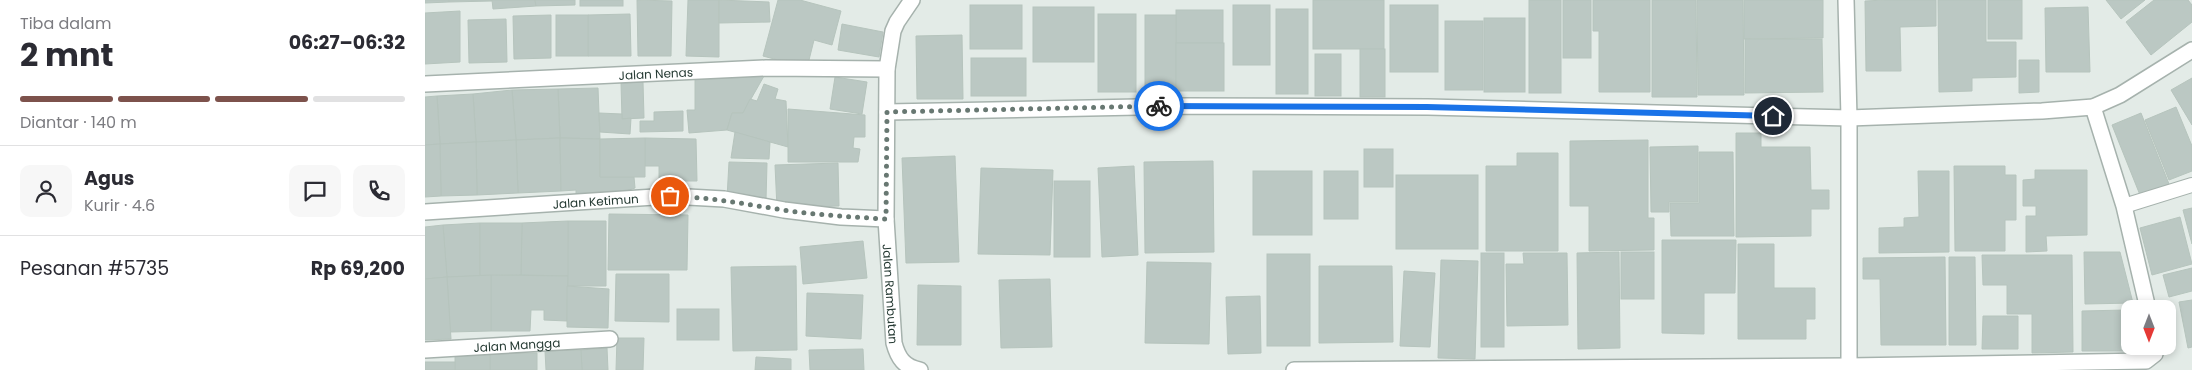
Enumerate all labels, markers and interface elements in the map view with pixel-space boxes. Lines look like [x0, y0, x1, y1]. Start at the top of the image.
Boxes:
text: Tiba dalam [20, 12, 111, 35]
text: 06:27–06:32 [289, 29, 405, 56]
text: 2 mnt [20, 32, 114, 77]
street label: Jalan Nenas [618, 63, 693, 83]
courier [1134, 81, 1184, 131]
icon: bike [1145, 92, 1173, 120]
pin [1752, 95, 1794, 137]
icon: home [1759, 102, 1787, 130]
text: Diantar · 140 m [20, 111, 137, 134]
button: person [20, 165, 72, 217]
text: Agus [84, 165, 134, 192]
button: chat [289, 165, 341, 217]
button: phone [353, 165, 405, 217]
pin [649, 175, 691, 217]
icon: bag [656, 182, 684, 210]
street label: Jalan Ketimun [552, 190, 639, 212]
text: Kurir · 4.6 [84, 194, 155, 217]
street label: Jalan Rambutan [879, 243, 903, 344]
text: Pesanan #5735 [20, 255, 169, 282]
text: Rp 69,200 [311, 255, 405, 282]
north arrow [2121, 300, 2176, 355]
map controls [2121, 300, 2176, 355]
street label: Jalan Mangga [473, 333, 561, 356]

